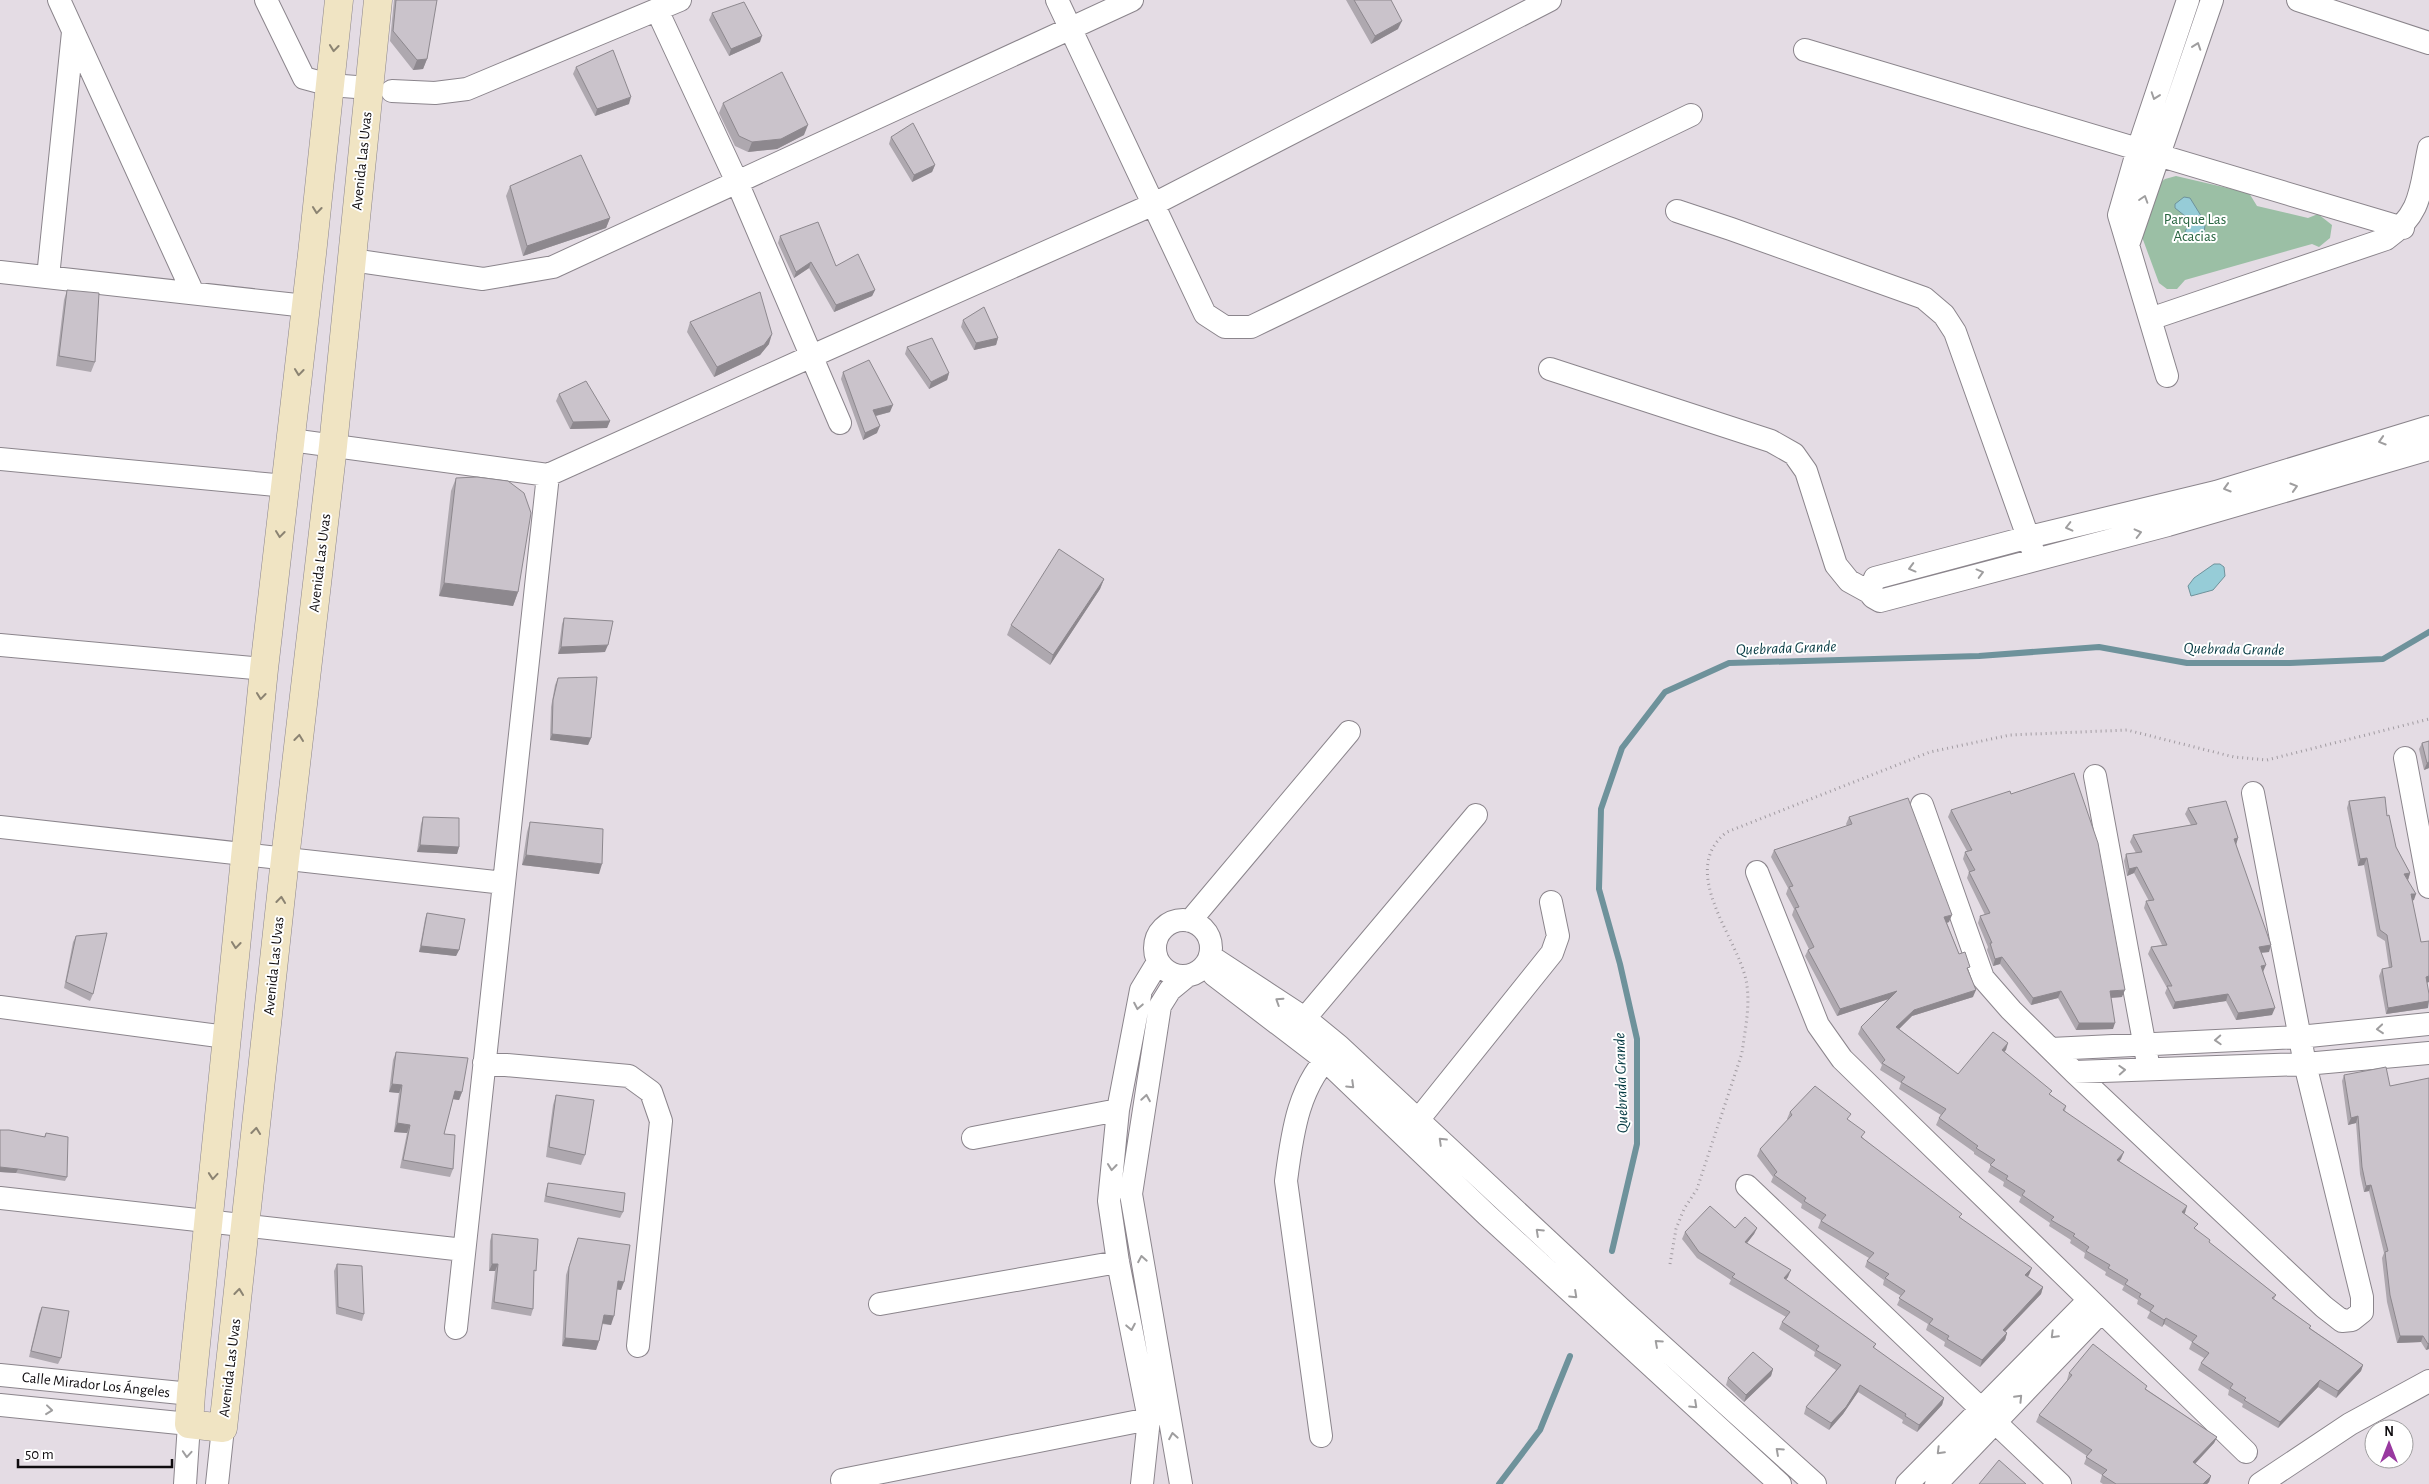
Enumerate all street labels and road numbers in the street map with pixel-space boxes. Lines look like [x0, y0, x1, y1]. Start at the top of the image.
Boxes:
street label: Avenida Las Uvas [349, 111, 375, 211]
street label: Avenida Las Uvas [307, 513, 333, 613]
street label: Avenida Las Uvas [261, 916, 287, 1016]
street label: Avenida Las Uvas [217, 1318, 243, 1418]
street label: Calle Mirador Los Ángeles [21, 1368, 171, 1400]

